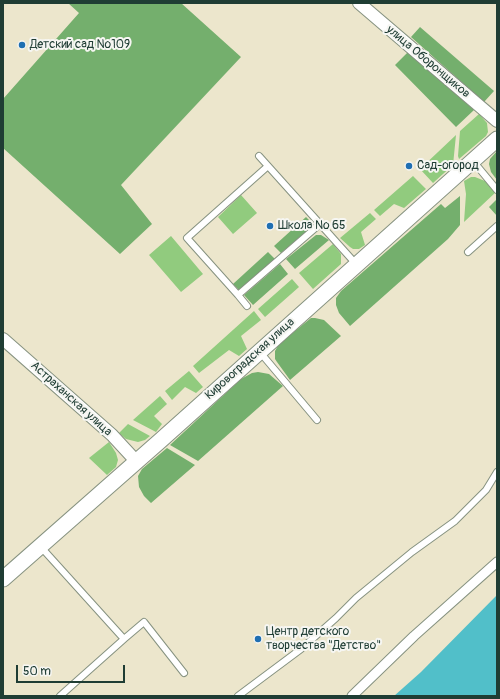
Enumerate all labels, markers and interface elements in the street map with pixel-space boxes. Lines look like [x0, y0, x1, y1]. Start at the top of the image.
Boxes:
street label: улица Оборонщиков [383, 23, 473, 101]
place label: Детский сад №109 [30, 38, 130, 52]
marker: Детский сад №109 [17, 40, 27, 50]
place label: Сад-огород [417, 159, 479, 173]
marker: Сад-огород [404, 161, 414, 171]
place label: Школа № 65 [278, 219, 346, 233]
marker: Школа № 65 [265, 221, 275, 231]
street label: Кировоградская улица [202, 315, 298, 403]
street label: Астраханская улица [27, 359, 115, 439]
place label: Центр детского творчества "Детство" [266, 625, 381, 653]
marker: Центр детского творчества "Детство" [253, 634, 263, 644]
scale bar [18, 657, 127, 683]
text: 50 m [23, 664, 51, 679]

